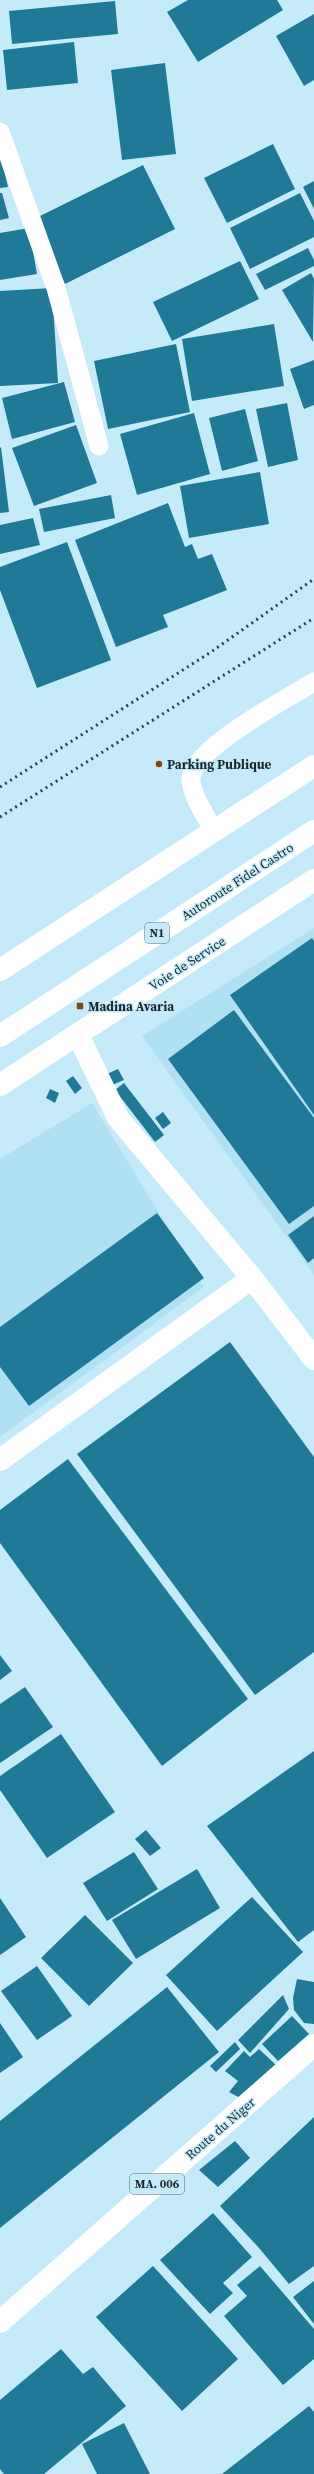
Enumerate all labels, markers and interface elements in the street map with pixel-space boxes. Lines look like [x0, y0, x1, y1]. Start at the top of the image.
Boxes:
place label: Parking Publique [167, 756, 272, 773]
marker: Parking Publique [154, 759, 164, 769]
street label: Autoroute Fidel Castro [178, 839, 297, 924]
road number: N1 [145, 923, 169, 943]
street label: Voie de Service [146, 932, 229, 994]
place label: Madina Avaria [88, 998, 174, 1015]
marker: Madina Avaria [75, 1001, 85, 1011]
street label: Route du Niger [182, 2093, 259, 2163]
road number: MA. 006 [130, 2174, 184, 2194]

